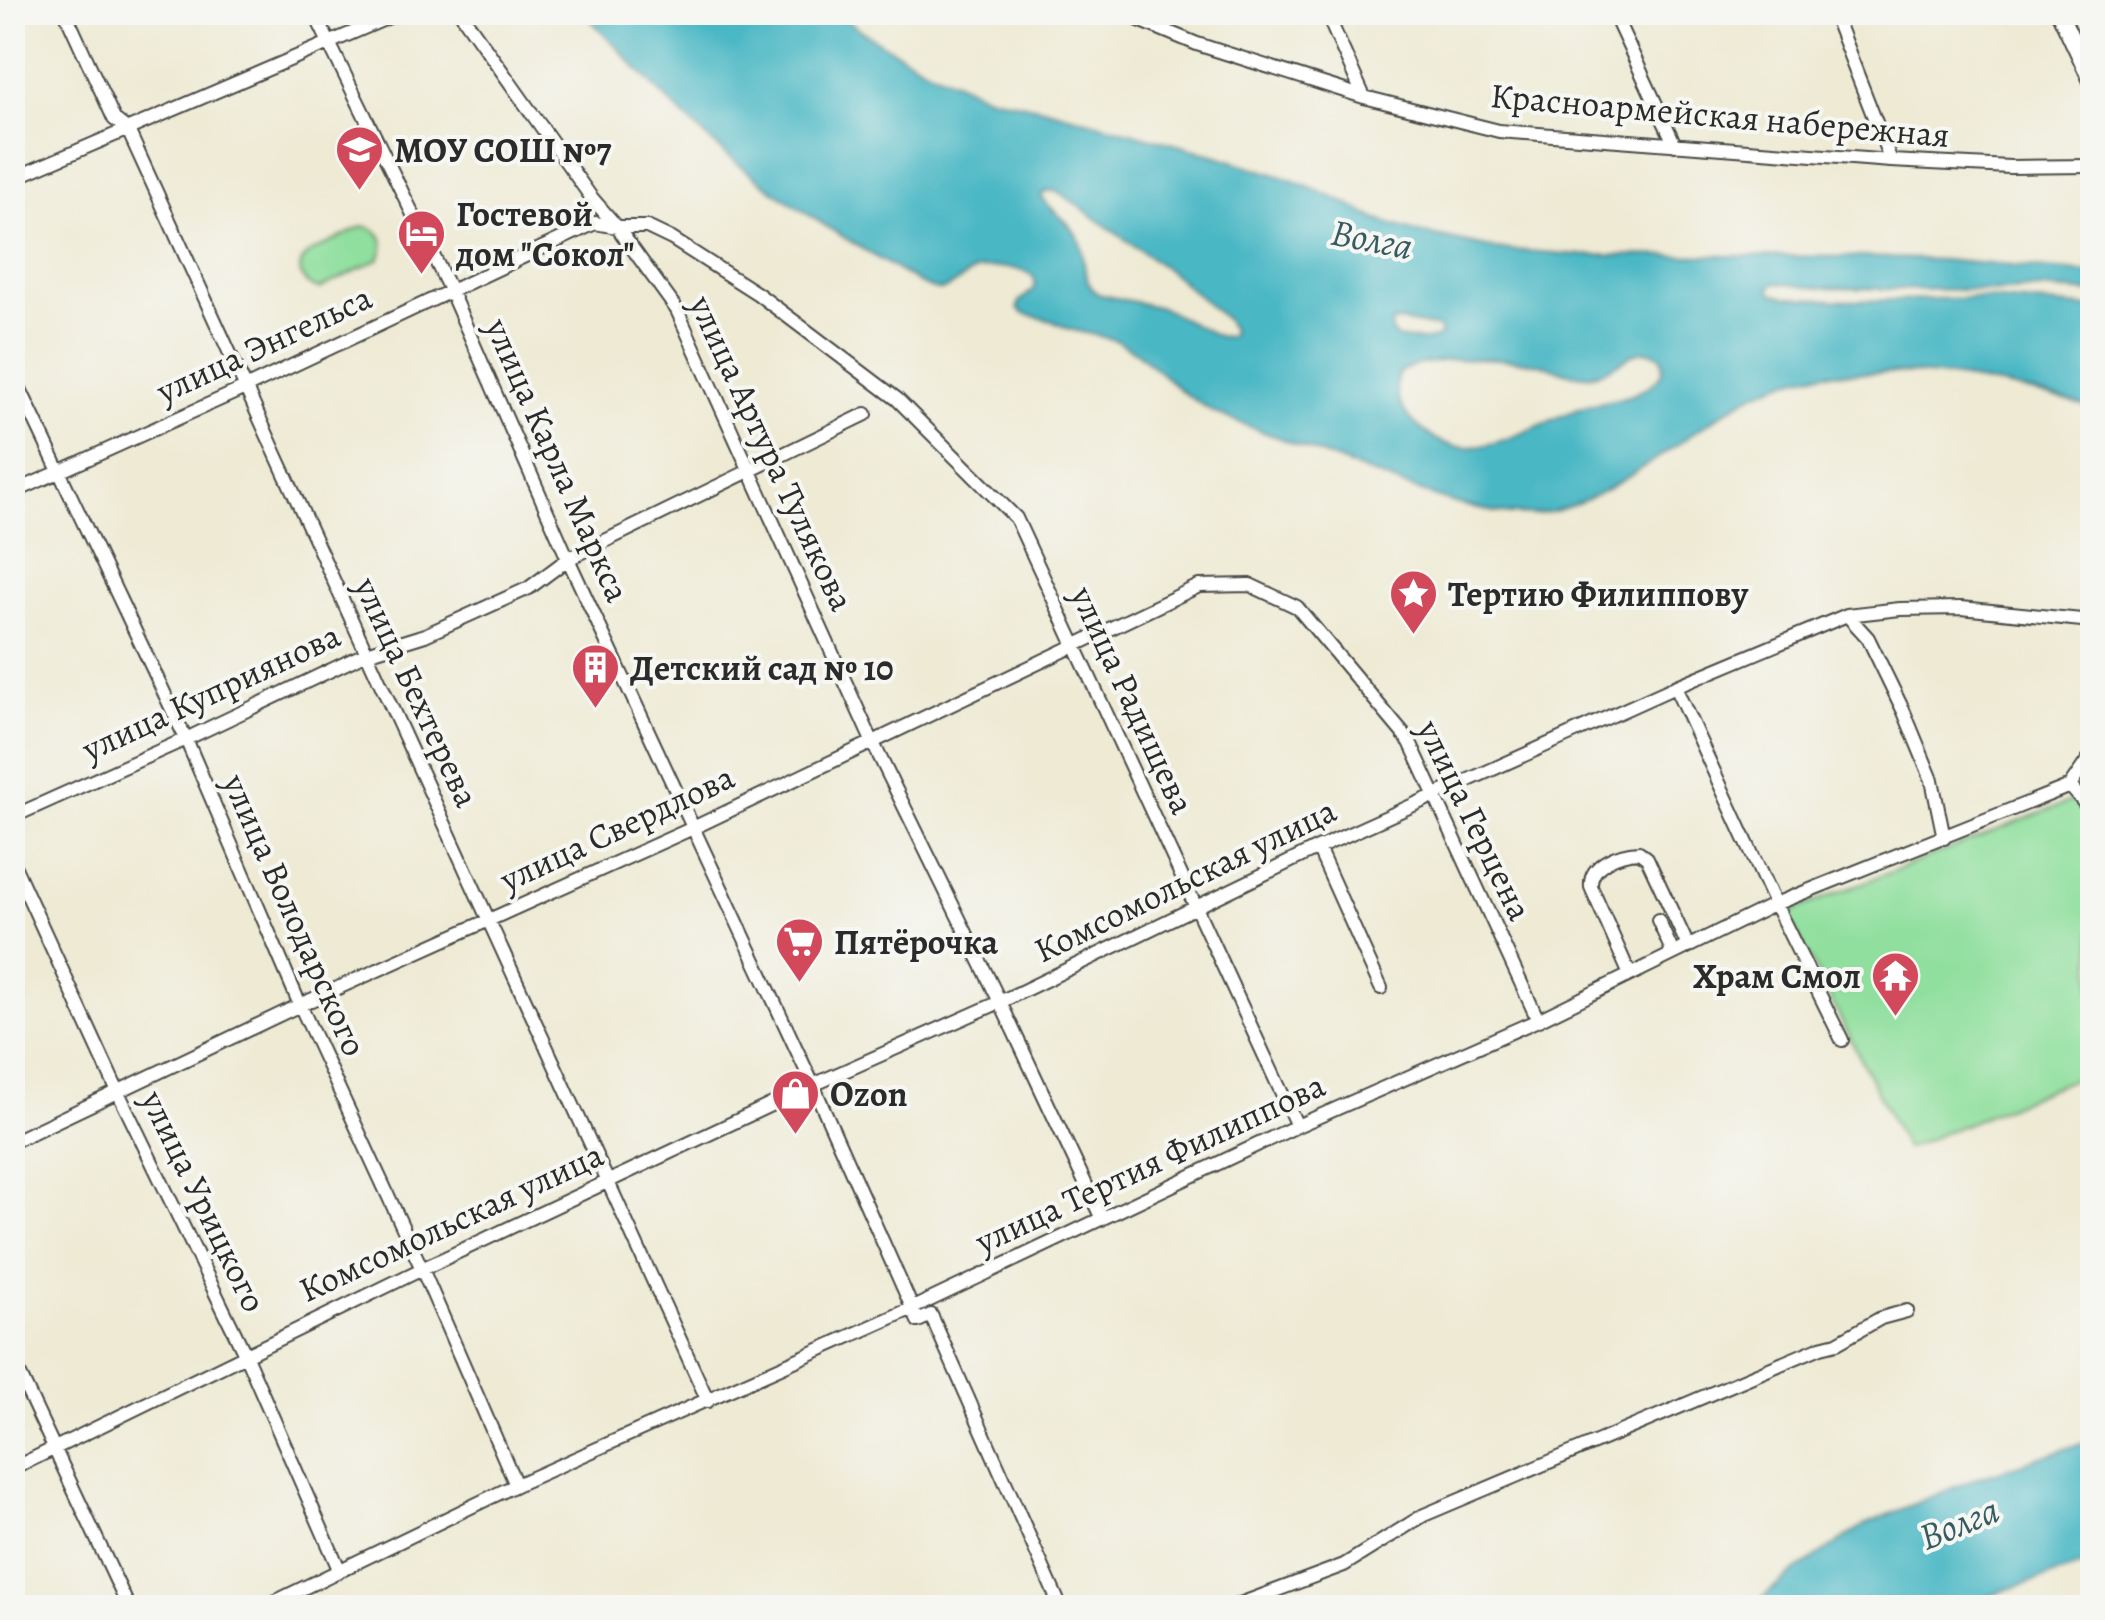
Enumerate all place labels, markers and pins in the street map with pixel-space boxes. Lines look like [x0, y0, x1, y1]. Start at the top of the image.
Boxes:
school or university icon: МОУ СОШ №7 [333, 124, 385, 192]
place label: МОУ СОШ №7 [394, 126, 611, 174]
place label: Гостевой дом "Сокол" [455, 190, 634, 278]
hotel icon: Гостевой дом "Сокол" [395, 208, 447, 276]
place icon: Тертию Филиппову [1387, 568, 1439, 636]
place label: Тертию Филиппову [1448, 570, 1749, 618]
building icon: Детский сад № 10 [569, 642, 621, 710]
place label: Детский сад № 10 [630, 644, 894, 692]
supermarket icon: Пятёрочка [773, 916, 825, 984]
place label: Пятёрочка [834, 918, 999, 966]
temple icon: Храм Смол [1870, 950, 1922, 1018]
place label: Храм Смол [1693, 952, 1861, 1000]
shop icon: Ozon [769, 1068, 821, 1136]
place label: Ozon [830, 1070, 907, 1118]

